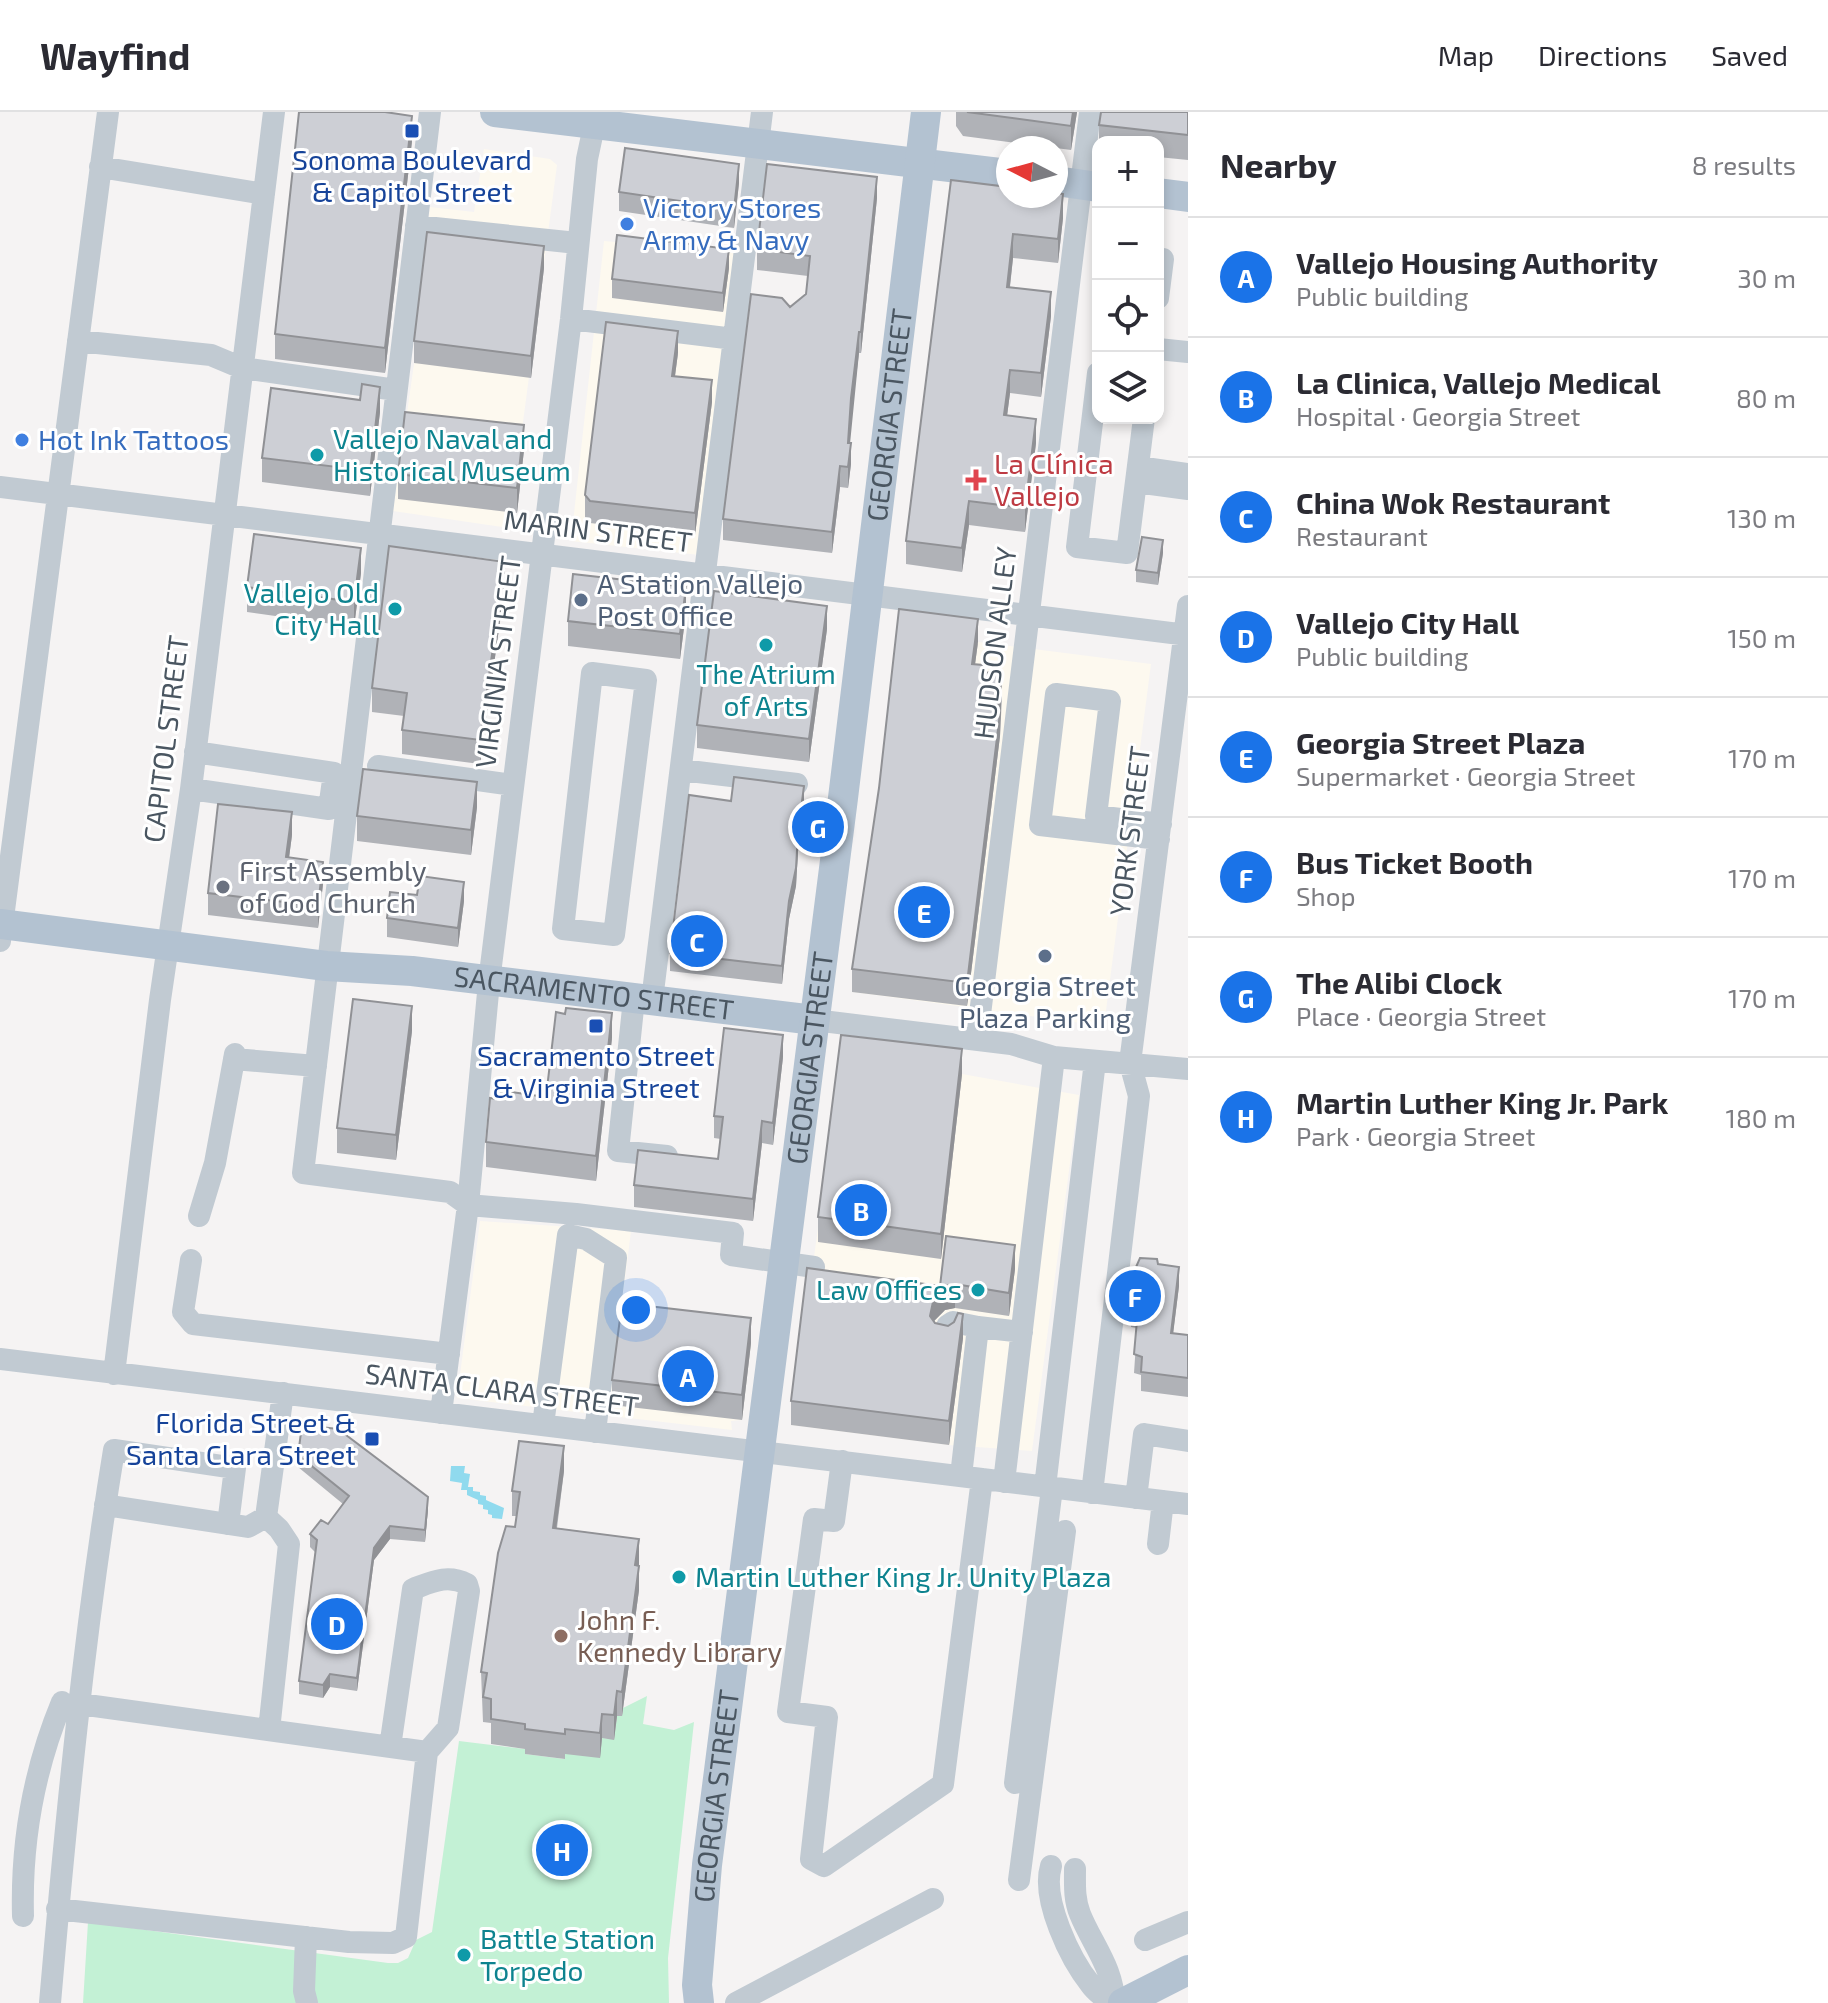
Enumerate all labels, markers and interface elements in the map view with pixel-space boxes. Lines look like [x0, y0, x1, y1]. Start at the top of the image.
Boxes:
text: Wayfind [40, 32, 191, 78]
text: Map [1438, 38, 1494, 72]
text: Directions [1538, 38, 1667, 72]
text: Saved [1711, 38, 1788, 72]
marker: Sonoma Boulevard & Capitol Street [403, 122, 421, 140]
north arrow [996, 136, 1068, 208]
map controls [1092, 136, 1164, 424]
button: + [1092, 136, 1164, 208]
place label: Sonoma Boulevard & Capitol Street [292, 142, 532, 208]
text: Nearby [1220, 144, 1337, 185]
text: 8 results [1692, 149, 1796, 180]
place label: Victory Stores Army & Navy [643, 190, 821, 256]
button: − [1092, 208, 1164, 280]
marker: Victory Stores Army & Navy [618, 215, 636, 233]
text: Vallejo Housing Authority [1296, 244, 1658, 280]
text: A [1238, 262, 1254, 293]
text: 30 m [1737, 262, 1796, 293]
button: locate [1092, 280, 1164, 352]
text: Public building [1296, 280, 1468, 311]
street label: GEORGIA STREET [859, 307, 918, 523]
button: layers [1092, 352, 1164, 424]
text: La Clinica, Vallejo Medical [1296, 364, 1660, 400]
text: B [1238, 382, 1254, 413]
text: 80 m [1736, 382, 1796, 413]
text: Hospital · Georgia Street [1296, 400, 1581, 431]
place label: Vallejo Naval and Historical Museum [333, 421, 571, 487]
place label: Hot Ink Tattoos [38, 422, 229, 456]
marker: Hot Ink Tattoos [13, 431, 31, 449]
marker: Vallejo Naval and Historical Museum [308, 446, 326, 464]
place label: La Clínica Vallejo [994, 446, 1114, 512]
marker: La Clínica Vallejo [965, 469, 987, 491]
text: China Wok Restaurant [1296, 484, 1610, 520]
street label: MARIN STREET [502, 502, 694, 558]
text: C [1238, 502, 1254, 533]
text: 130 m [1727, 502, 1796, 533]
text: Restaurant [1296, 520, 1428, 551]
street label: HUDSON ALLEY [965, 545, 1023, 741]
street label: VIRGINIA STREET [467, 554, 527, 770]
place label: A Station Vallejo Post Office [597, 566, 803, 632]
place label: Vallejo Old City Hall [243, 575, 380, 641]
marker: A Station Vallejo Post Office [572, 591, 590, 609]
marker: Vallejo Old City Hall [386, 600, 404, 618]
text: Vallejo City Hall [1296, 604, 1519, 640]
text: D [1237, 622, 1255, 653]
text: 150 m [1727, 622, 1796, 653]
street label: CAPITOL STREET [135, 633, 195, 845]
marker: The Atrium of Arts [757, 636, 775, 654]
text: Public building [1296, 640, 1468, 671]
place label: The Atrium of Arts [696, 656, 836, 722]
text: Georgia Street Plaza [1296, 724, 1585, 760]
text: E [1238, 742, 1254, 773]
text: 170 m [1728, 742, 1796, 773]
street label: YORK STREET [1102, 744, 1156, 918]
text: Supermarket · Georgia Street [1296, 760, 1635, 791]
pin: G [792, 797, 844, 857]
text: Bus Ticket Booth [1296, 844, 1533, 880]
place label: First Assembly of God Church [239, 853, 427, 919]
text: F [1239, 862, 1253, 893]
text: 170 m [1728, 862, 1796, 893]
marker: First Assembly of God Church [214, 878, 232, 896]
text: Shop [1296, 880, 1356, 911]
pin: E [898, 882, 950, 942]
pin: C [671, 911, 723, 971]
marker: Georgia Street Plaza Parking [1036, 947, 1054, 965]
street label: GEORGIA STREET [778, 950, 839, 1166]
street label: SACRAMENTO STREET [452, 958, 736, 1026]
text: The Alibi Clock [1296, 964, 1502, 1000]
place label: Georgia Street Plaza Parking [954, 968, 1136, 1034]
text: G [1238, 982, 1254, 1013]
text: 170 m [1728, 982, 1796, 1013]
text: Place · Georgia Street [1296, 1000, 1546, 1031]
marker: Sacramento Street & Virginia Street [587, 1017, 605, 1035]
place label: Sacramento Street & Virginia Street [477, 1038, 715, 1104]
text: Martin Luther King Jr. Park [1296, 1084, 1668, 1120]
text: H [1237, 1102, 1255, 1133]
text: 180 m [1726, 1102, 1796, 1133]
text: Park · Georgia Street [1296, 1120, 1535, 1151]
pin: B [835, 1180, 887, 1240]
pin: F [1109, 1266, 1161, 1326]
place label: Law Offices [816, 1272, 962, 1306]
marker: Law Offices [969, 1281, 987, 1299]
your location [616, 1290, 656, 1330]
pin: A [662, 1346, 714, 1406]
street label: SANTA CLARA STREET [363, 1355, 641, 1423]
place label: Florida Street & Santa Clara Street [126, 1405, 356, 1471]
marker: Florida Street & Santa Clara Street [363, 1430, 381, 1448]
place label: Martin Luther King Jr. Unity Plaza [695, 1559, 1111, 1593]
marker: Martin Luther King Jr. Unity Plaza [670, 1568, 688, 1586]
pin: D [311, 1594, 363, 1654]
place label: John F. Kennedy Library [577, 1602, 782, 1668]
marker: John F. Kennedy Library [552, 1627, 570, 1645]
street label: GEORGIA STREET [686, 1688, 745, 1904]
pin: H [536, 1820, 588, 1880]
place label: Battle Station Torpedo [480, 1921, 655, 1987]
marker: Battle Station Torpedo [455, 1946, 473, 1964]

